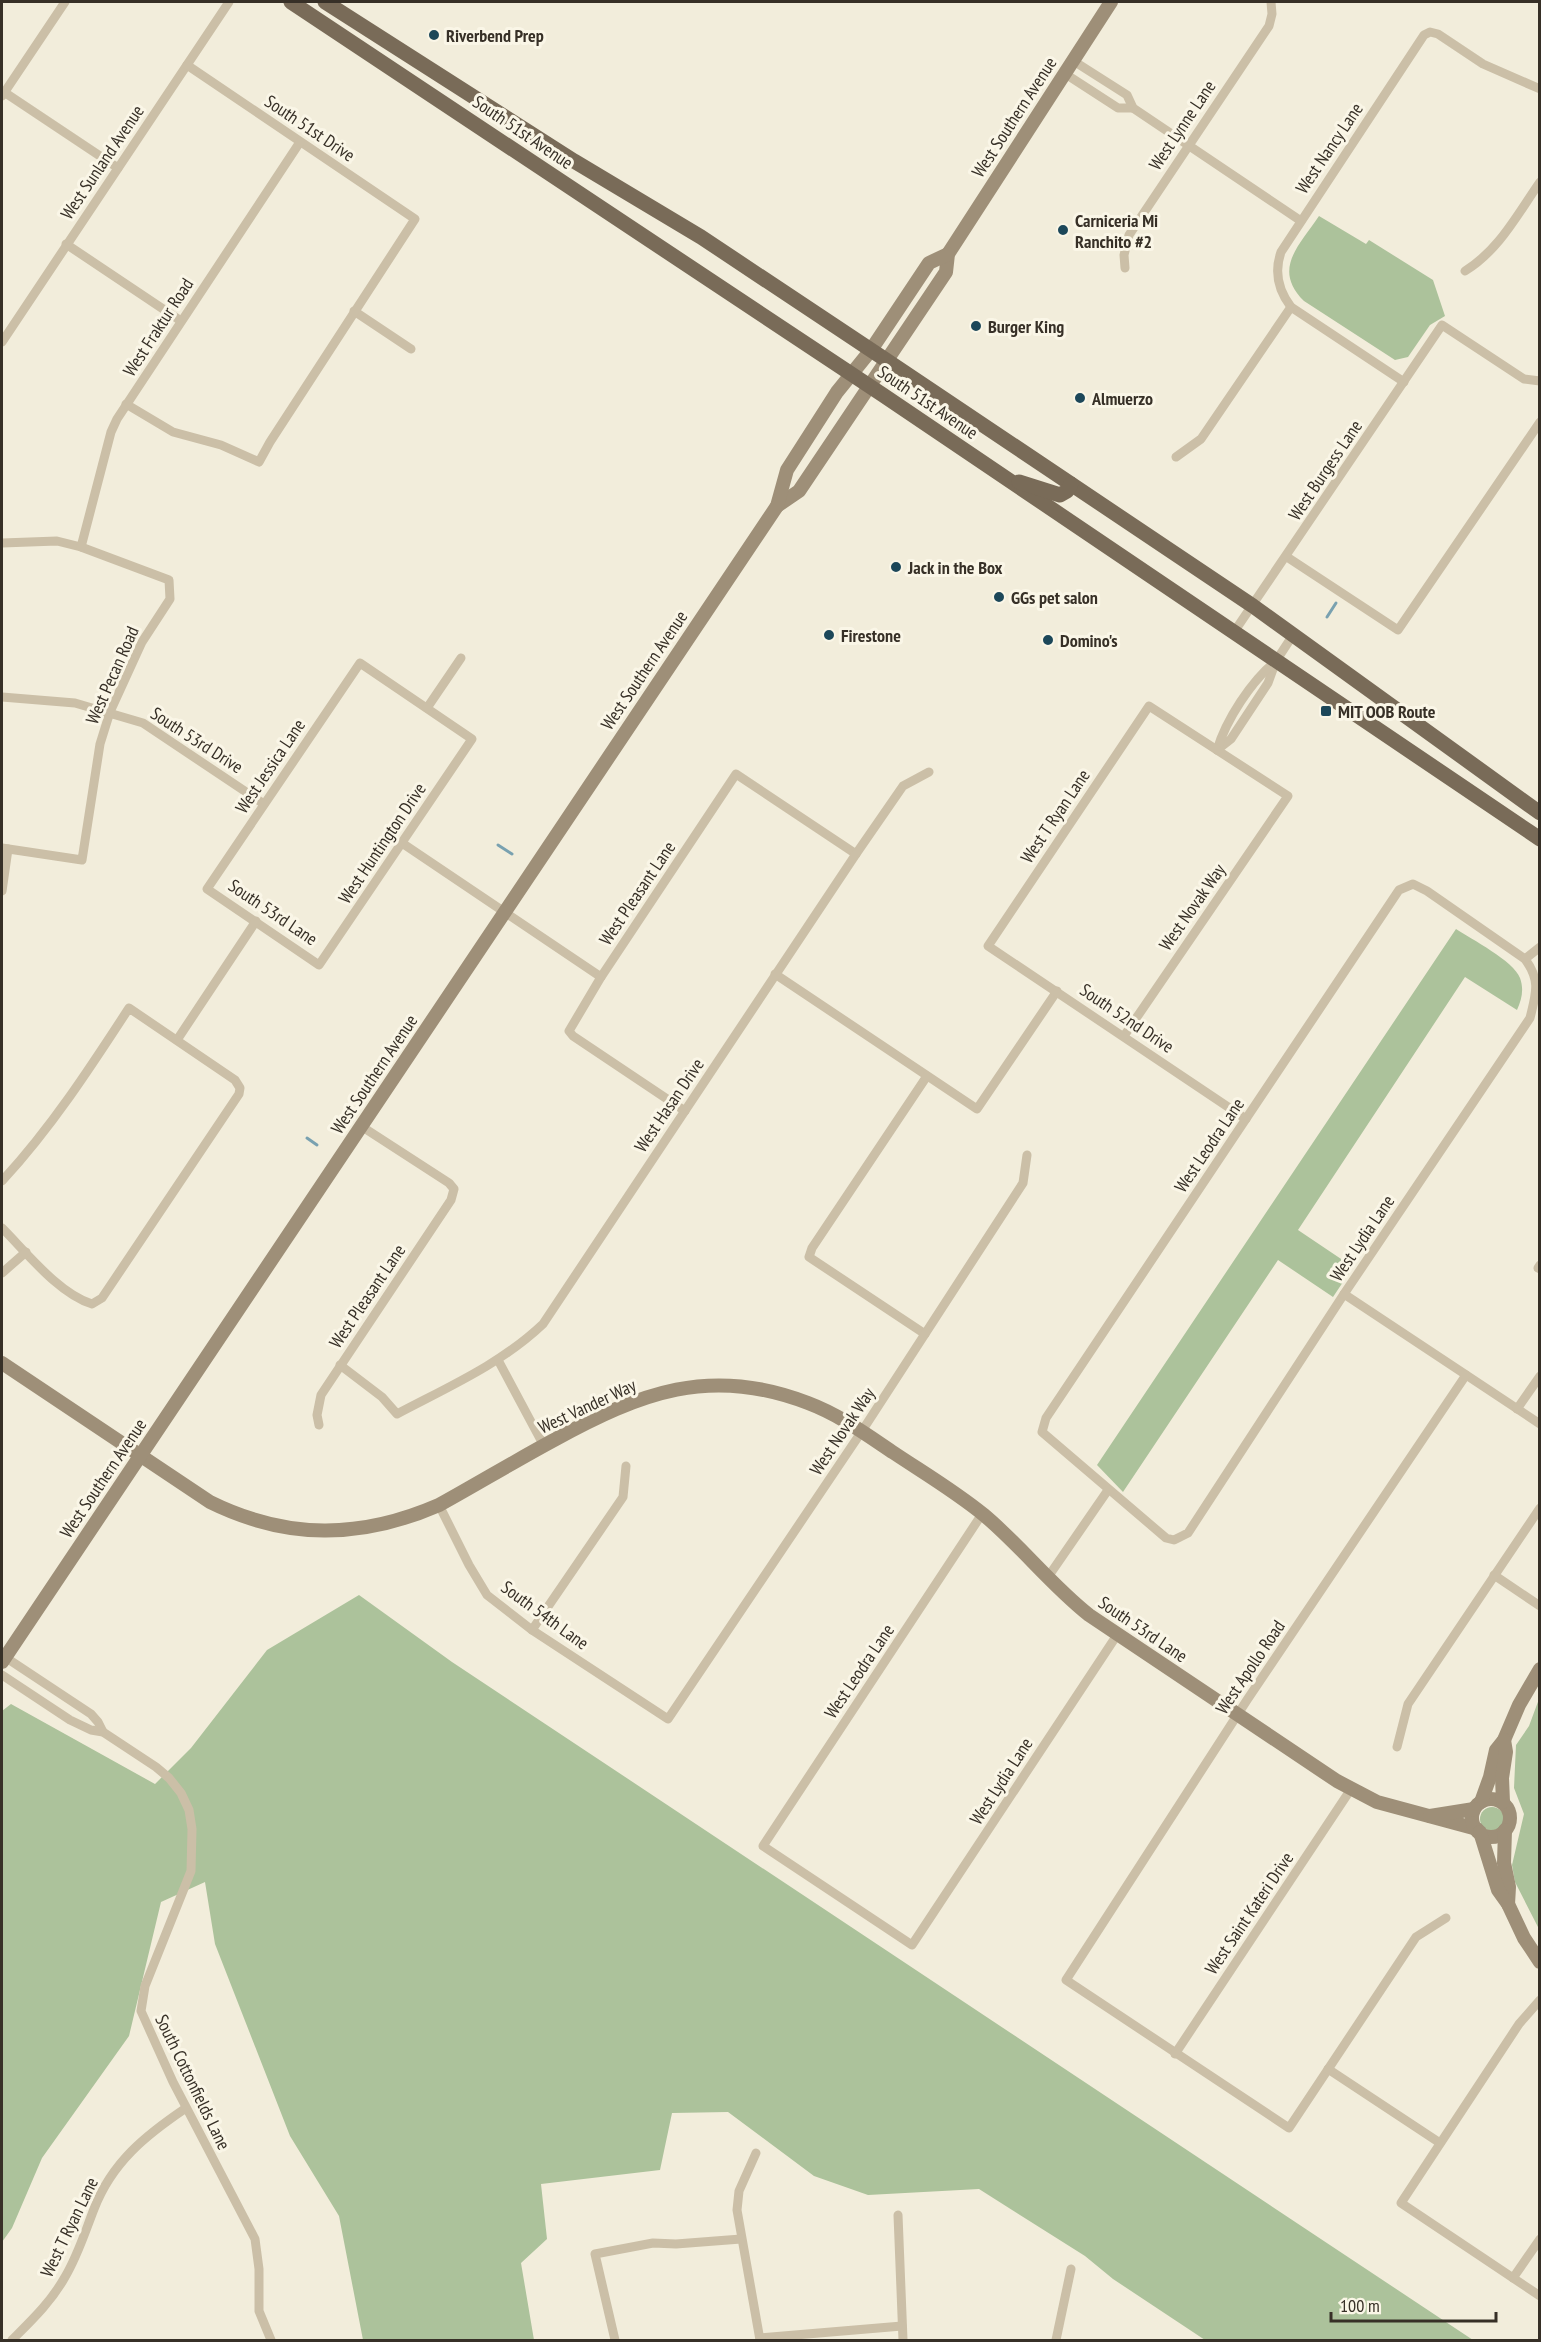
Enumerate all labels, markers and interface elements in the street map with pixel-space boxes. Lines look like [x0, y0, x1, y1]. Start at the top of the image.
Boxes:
place label: Riverbend Prep [446, 24, 544, 47]
marker: Riverbend Prep [427, 28, 441, 42]
street label: West Southern Avenue [966, 52, 1062, 182]
street label: West Lynne Lane [1144, 76, 1220, 174]
street label: South 51st Drive [261, 89, 359, 167]
street label: South 51st Avenue [468, 90, 578, 174]
street label: West Nancy Lane [1290, 98, 1368, 198]
street label: West Sunland Avenue [55, 100, 149, 224]
place label: Carniceria Mi Ranchito #2 [1075, 209, 1158, 253]
marker: Carniceria Mi Ranchito #2 [1056, 223, 1070, 237]
street label: West Fraktur Road [118, 274, 198, 380]
place label: Burger King [988, 315, 1064, 338]
marker: Burger King [969, 319, 983, 333]
street label: South 51st Avenue [873, 360, 983, 444]
place label: Almuerzo [1091, 387, 1153, 410]
marker: Almuerzo [1073, 391, 1087, 405]
street label: West Burgess Lane [1283, 416, 1367, 524]
place label: Jack in the Box [907, 556, 1003, 579]
marker: Jack in the Box [889, 560, 903, 574]
place label: GGs pet salon [1011, 586, 1098, 609]
marker: GGs pet salon [992, 590, 1006, 604]
street label: West Southern Avenue [596, 606, 692, 734]
street label: West Pecan Road [80, 623, 144, 727]
place label: Firestone [841, 624, 901, 647]
marker: Firestone [822, 628, 836, 642]
place label: Domino's [1060, 629, 1118, 652]
marker: Domino's [1041, 633, 1055, 647]
place label: MIT OOB Route [1338, 700, 1436, 723]
street label: South 53rd Drive [147, 702, 247, 778]
marker: MIT OOB Route [1319, 704, 1333, 718]
street label: West Jessica Lane [230, 714, 310, 818]
street label: West T Ryan Lane [1015, 765, 1095, 867]
street label: West Huntington Drive [333, 778, 431, 908]
street label: West Pleasant Lane [594, 837, 680, 949]
street label: West Novak Way [1154, 859, 1230, 955]
street label: South 53rd Lane [224, 874, 322, 950]
street label: South 52nd Drive [1076, 978, 1178, 1058]
street label: West Southern Avenue [326, 1010, 422, 1138]
street label: West Hasan Drive [629, 1054, 709, 1156]
street label: West Leodra Lane [1169, 1093, 1249, 1197]
street label: West Lydia Lane [1325, 1191, 1399, 1285]
street label: West Pleasant Lane [324, 1240, 410, 1352]
street label: West Vander Way [534, 1373, 640, 1439]
street label: West Novak Way [804, 1383, 880, 1479]
street label: West Southern Avenue [55, 1414, 151, 1542]
street label: South 54th Lane [497, 1576, 593, 1654]
street label: South 53rd Lane [1094, 1591, 1192, 1667]
street label: West Apollo Road [1210, 1616, 1290, 1718]
street label: West Leodra Lane [819, 1619, 899, 1723]
street label: West Lydia Lane [964, 1733, 1038, 1829]
street label: West Saint Kateri Drive [1200, 1847, 1298, 1979]
street label: South Cottonfields Lane [150, 2011, 236, 2153]
street label: West T Ryan Lane [35, 2173, 103, 2281]
scale bar [1331, 2285, 1496, 2323]
text: 100 m [1340, 2294, 1380, 2317]

